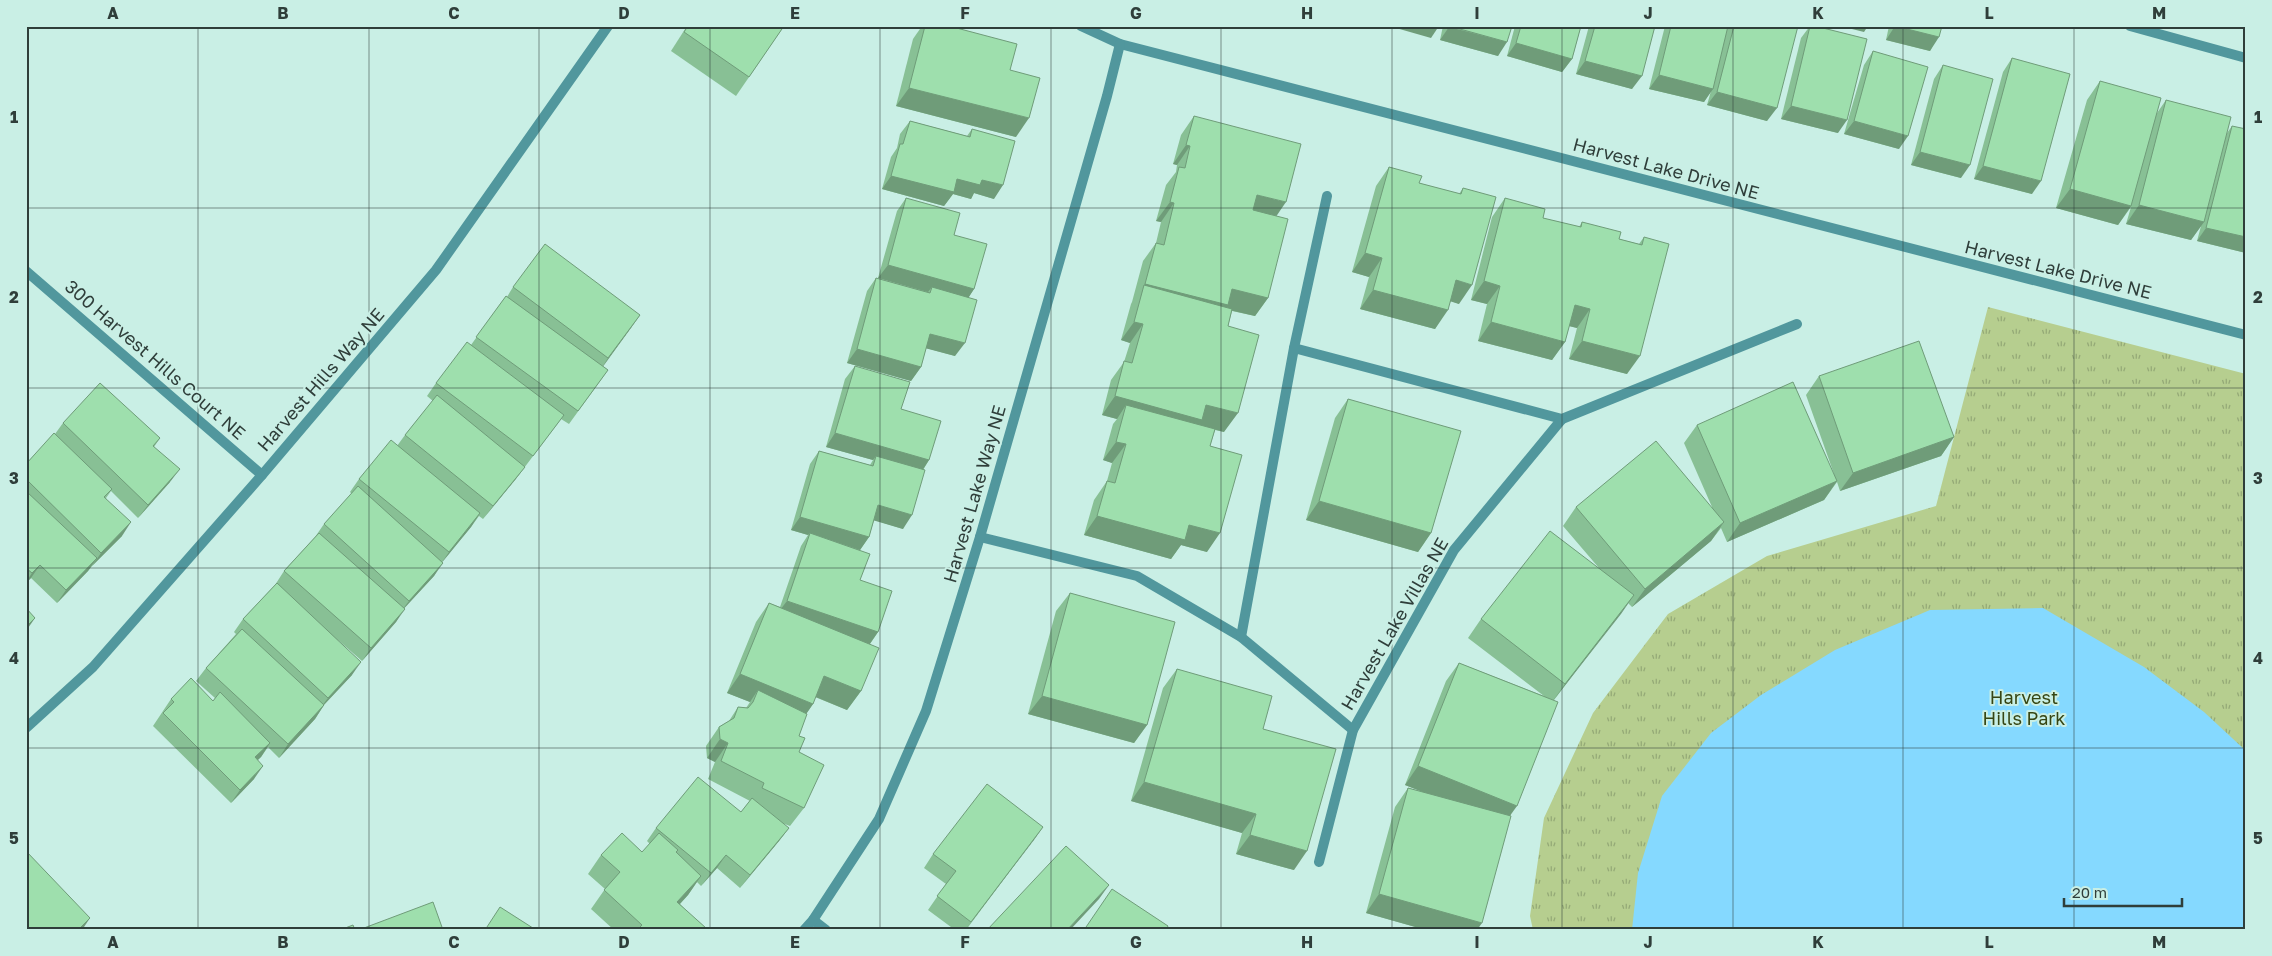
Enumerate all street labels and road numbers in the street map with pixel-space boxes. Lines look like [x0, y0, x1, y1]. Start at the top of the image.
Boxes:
street label: Harvest Lake Drive NE [1571, 133, 1762, 203]
street label: Harvest Lake Drive NE [1962, 235, 2154, 303]
street label: 300 Harvest Hills Court NE [61, 275, 250, 444]
street label: Harvest Hills Way NE [252, 303, 388, 455]
street label: Harvest Lake Way NE [938, 402, 1010, 585]
street label: Harvest Lake Villas NE [1336, 533, 1453, 714]

